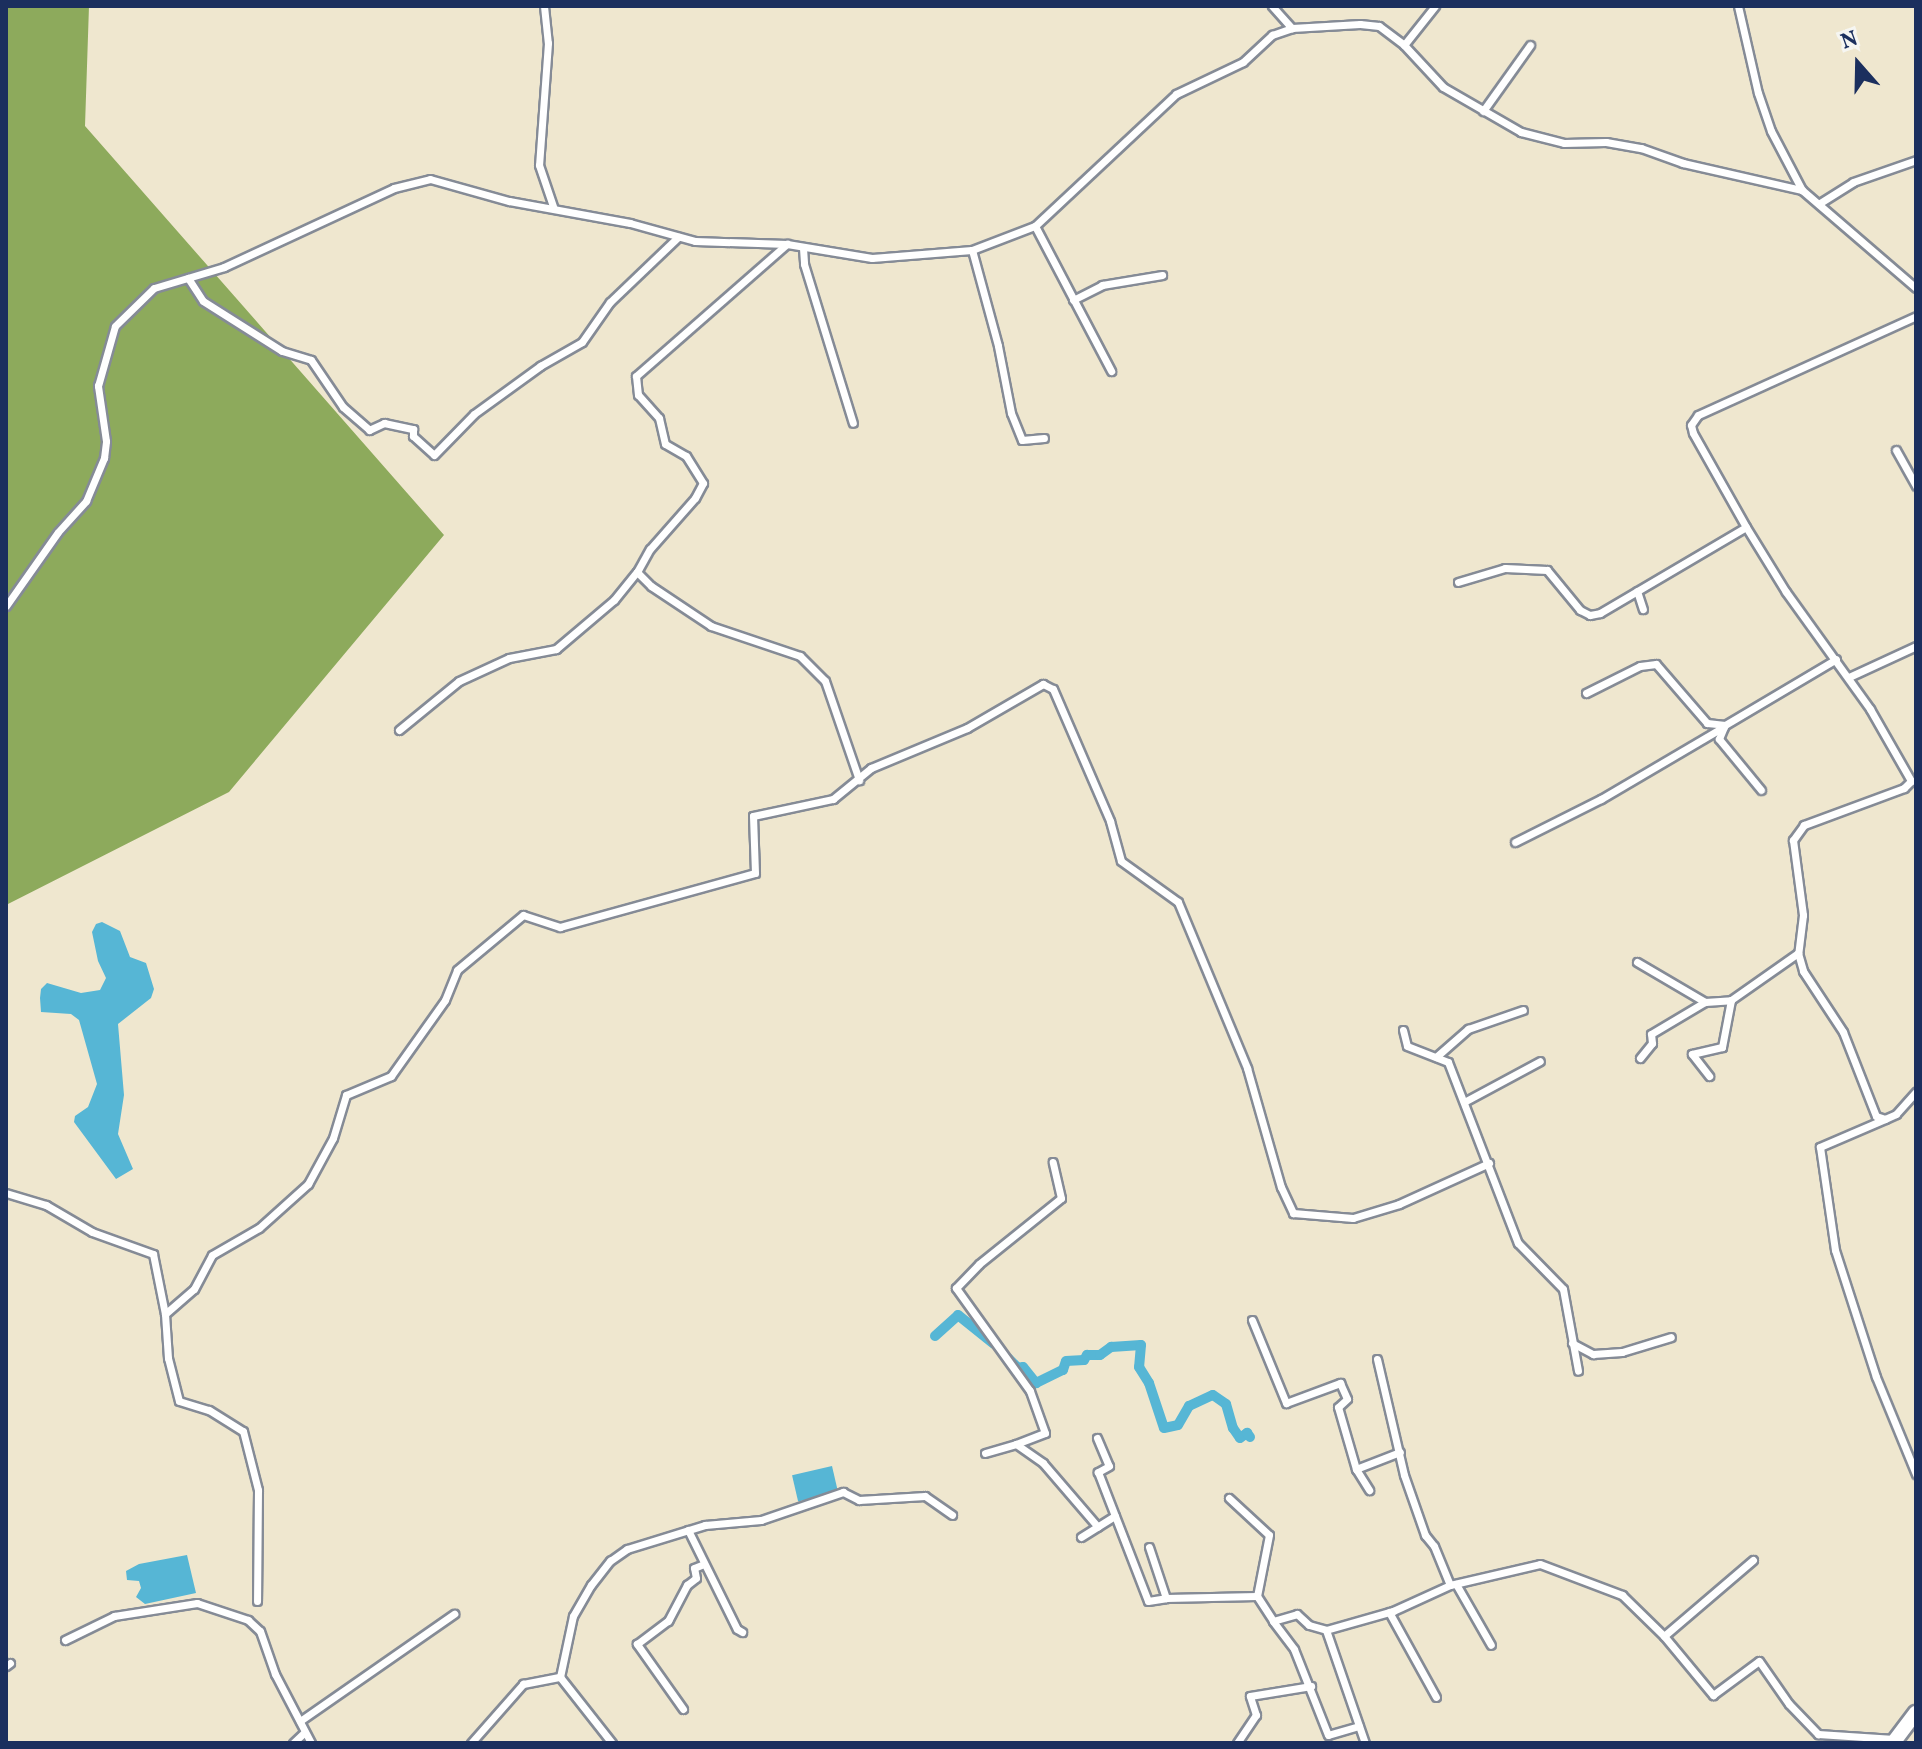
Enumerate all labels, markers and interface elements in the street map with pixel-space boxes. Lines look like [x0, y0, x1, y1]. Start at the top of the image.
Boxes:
north arrow [1818, 24, 1898, 104]
text: N [1837, 24, 1862, 58]

